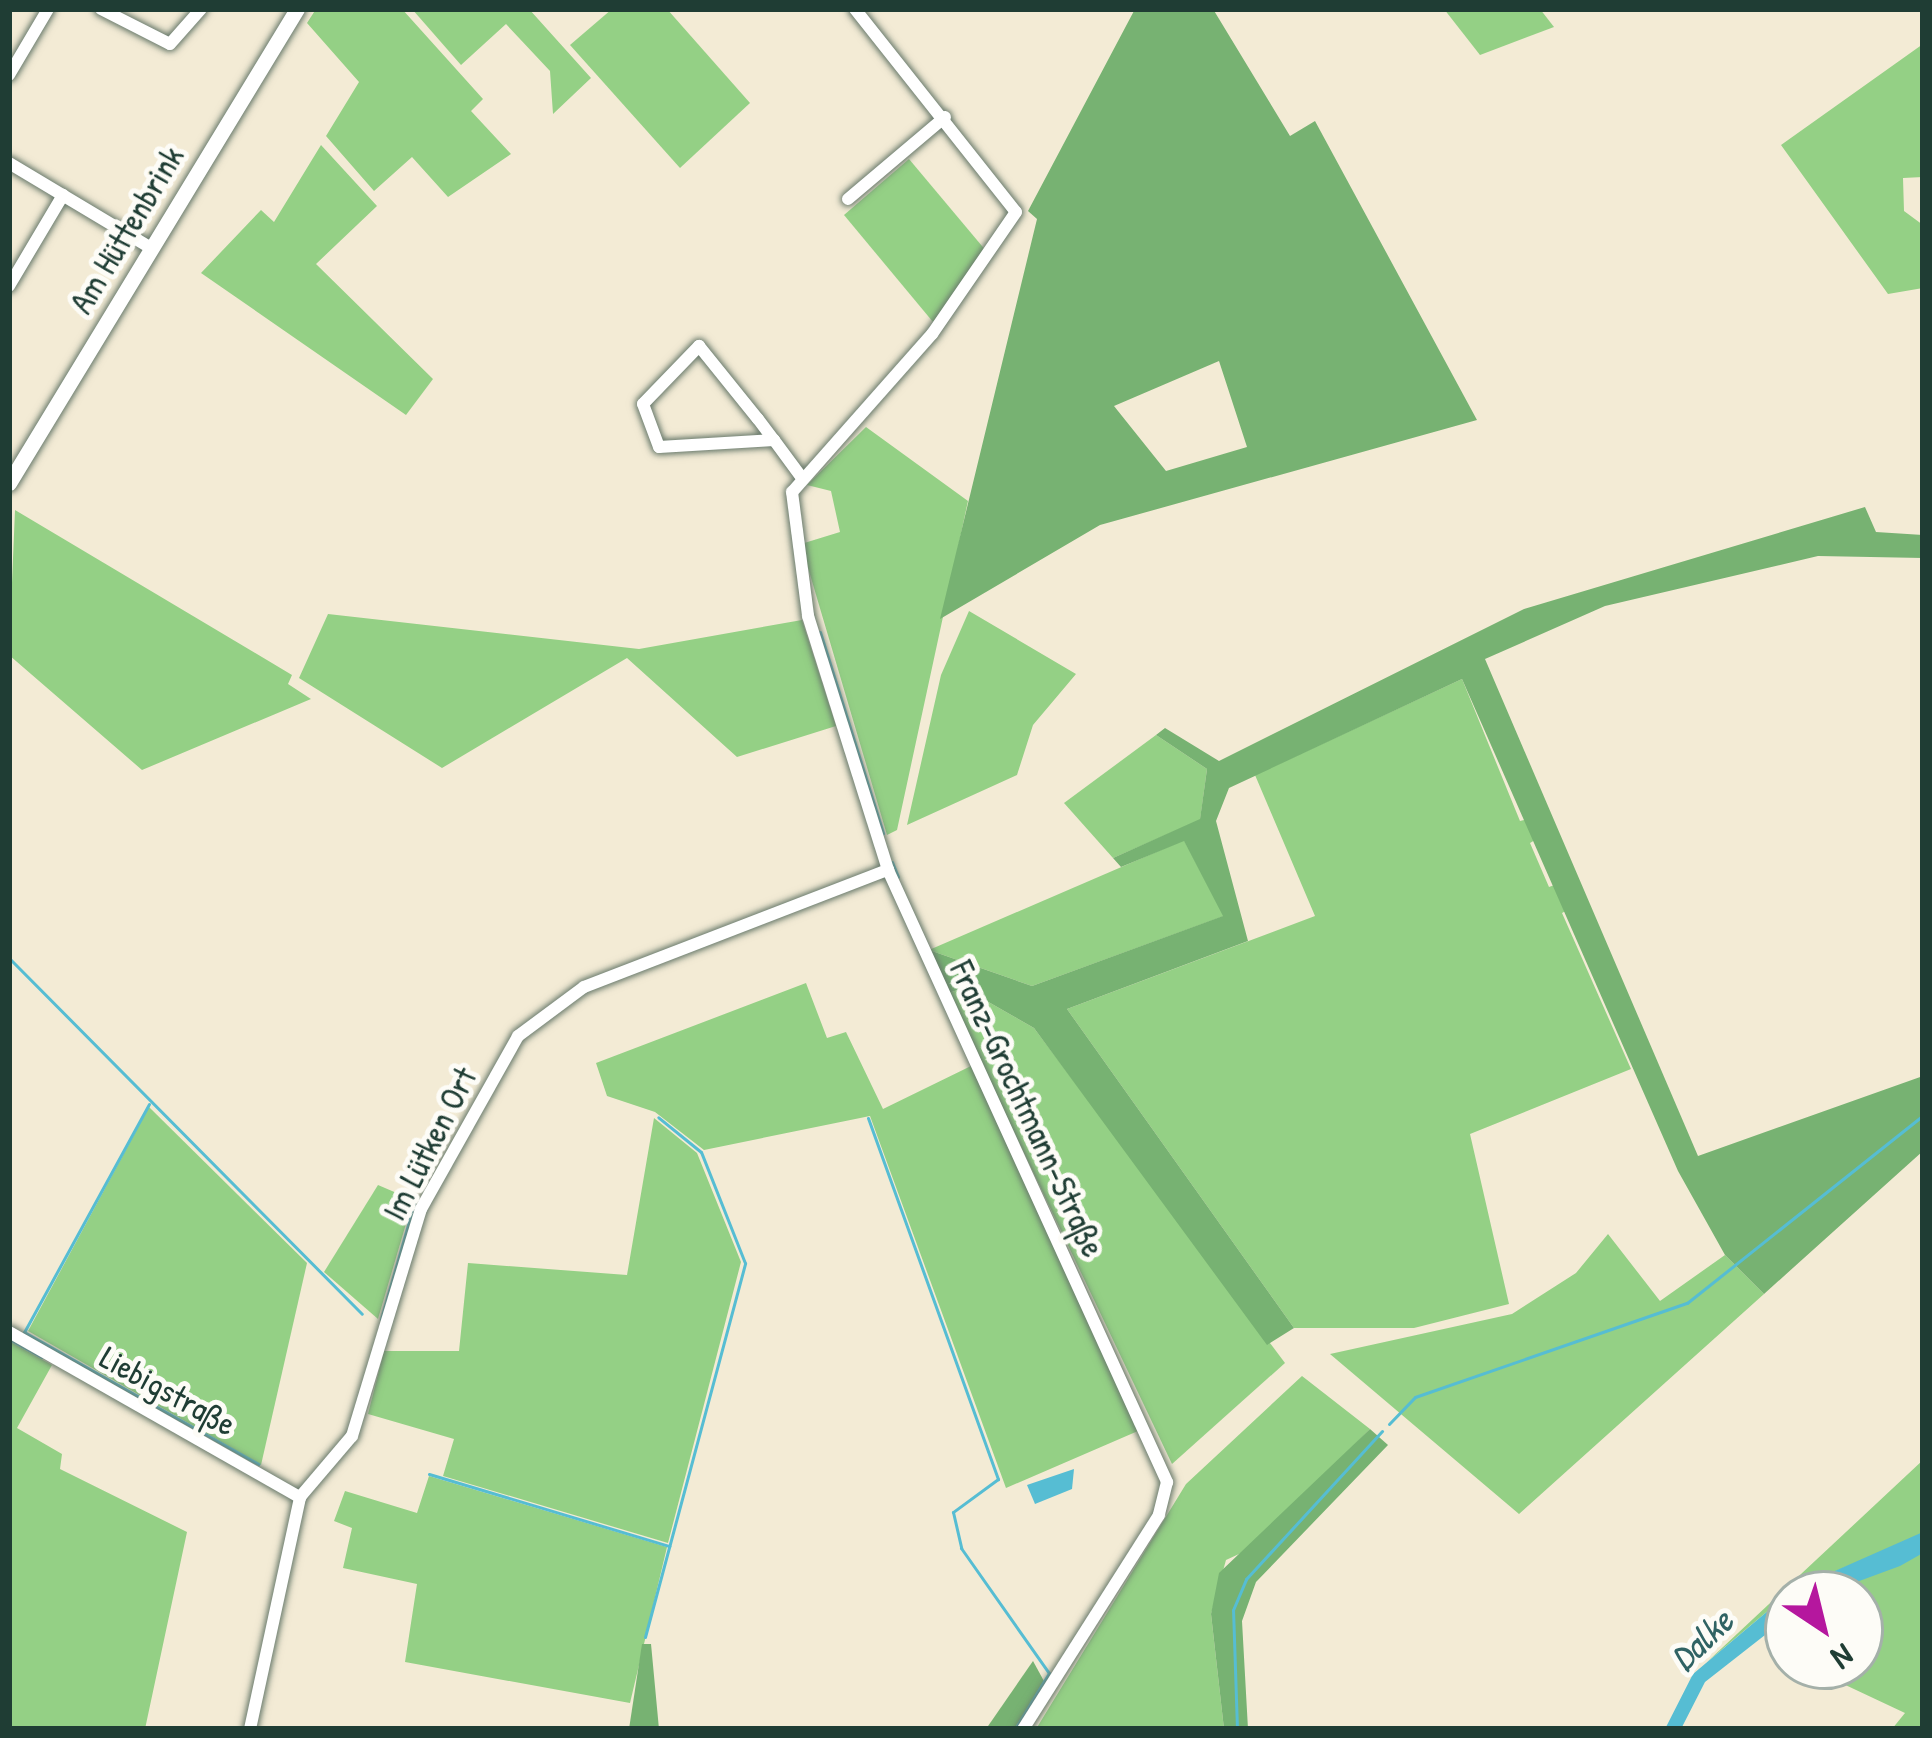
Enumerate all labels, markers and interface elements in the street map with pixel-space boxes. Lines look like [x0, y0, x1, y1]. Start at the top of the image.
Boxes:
street label: Am Hüttenbrink [62, 139, 192, 321]
street label: Franz-Grochtmann-Straße [941, 955, 1113, 1263]
street label: Im Lütken Ort [375, 1061, 485, 1227]
street label: Liebigstraße [93, 1338, 243, 1444]
north arrow [1764, 1570, 1884, 1690]
water label: Dalke [1661, 1599, 1741, 1679]
text: N [1823, 1634, 1863, 1680]

